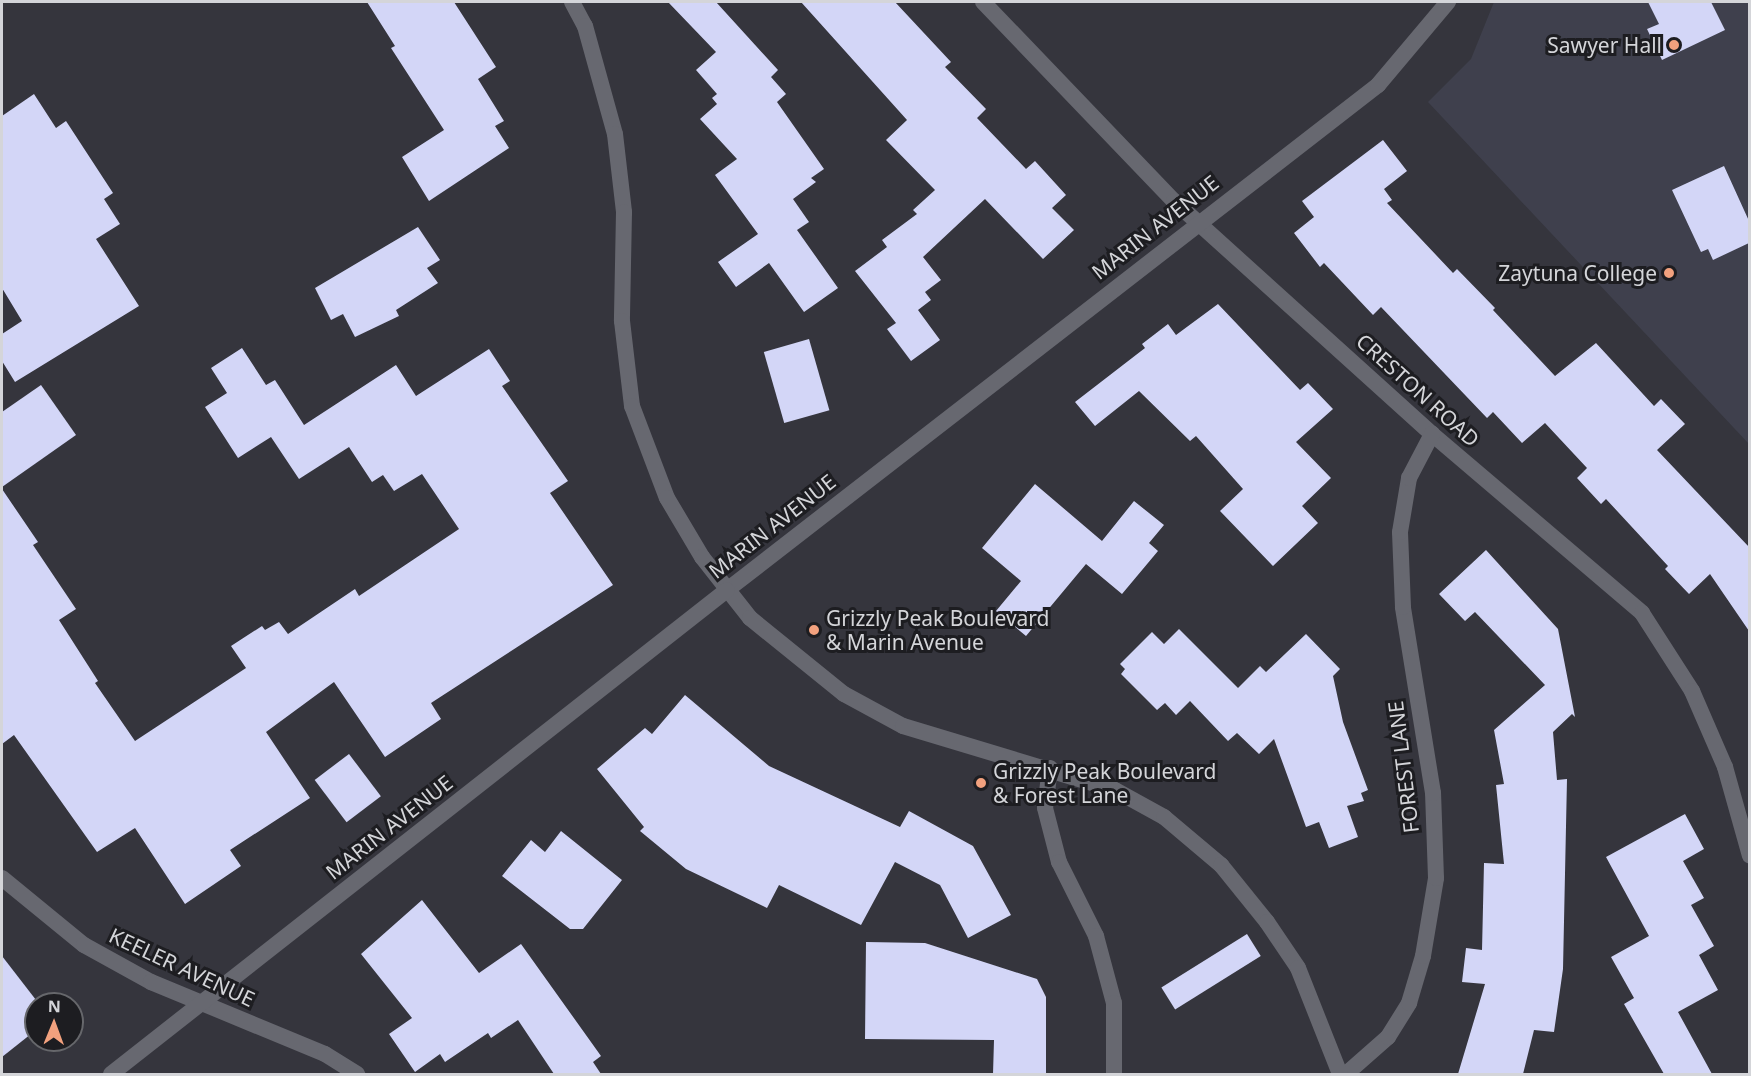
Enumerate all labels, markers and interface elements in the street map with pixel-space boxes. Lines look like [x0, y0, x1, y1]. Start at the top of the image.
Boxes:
place label: Sawyer Hall [1547, 32, 1662, 58]
marker: Sawyer Hall [1667, 38, 1681, 52]
street label: MARIN AVENUE [1087, 170, 1223, 284]
place label: Zaytuna College [1498, 260, 1657, 286]
marker: Zaytuna College [1662, 266, 1676, 280]
street label: CRESTON ROAD [1351, 328, 1485, 452]
street label: MARIN AVENUE [704, 469, 840, 583]
place label: Grizzly Peak Boulevard & Marin Avenue [826, 605, 1050, 655]
marker: Grizzly Peak Boulevard & Marin Avenue [807, 623, 821, 637]
street label: FOREST LANE [1382, 700, 1424, 834]
place label: Grizzly Peak Boulevard & Forest Lane [993, 758, 1217, 808]
street label: MARIN AVENUE [321, 770, 457, 884]
marker: Grizzly Peak Boulevard & Forest Lane [974, 776, 988, 790]
street label: KEELER AVENUE [105, 922, 259, 1012]
north arrow [24, 992, 84, 1052]
text: N [48, 995, 61, 1017]

